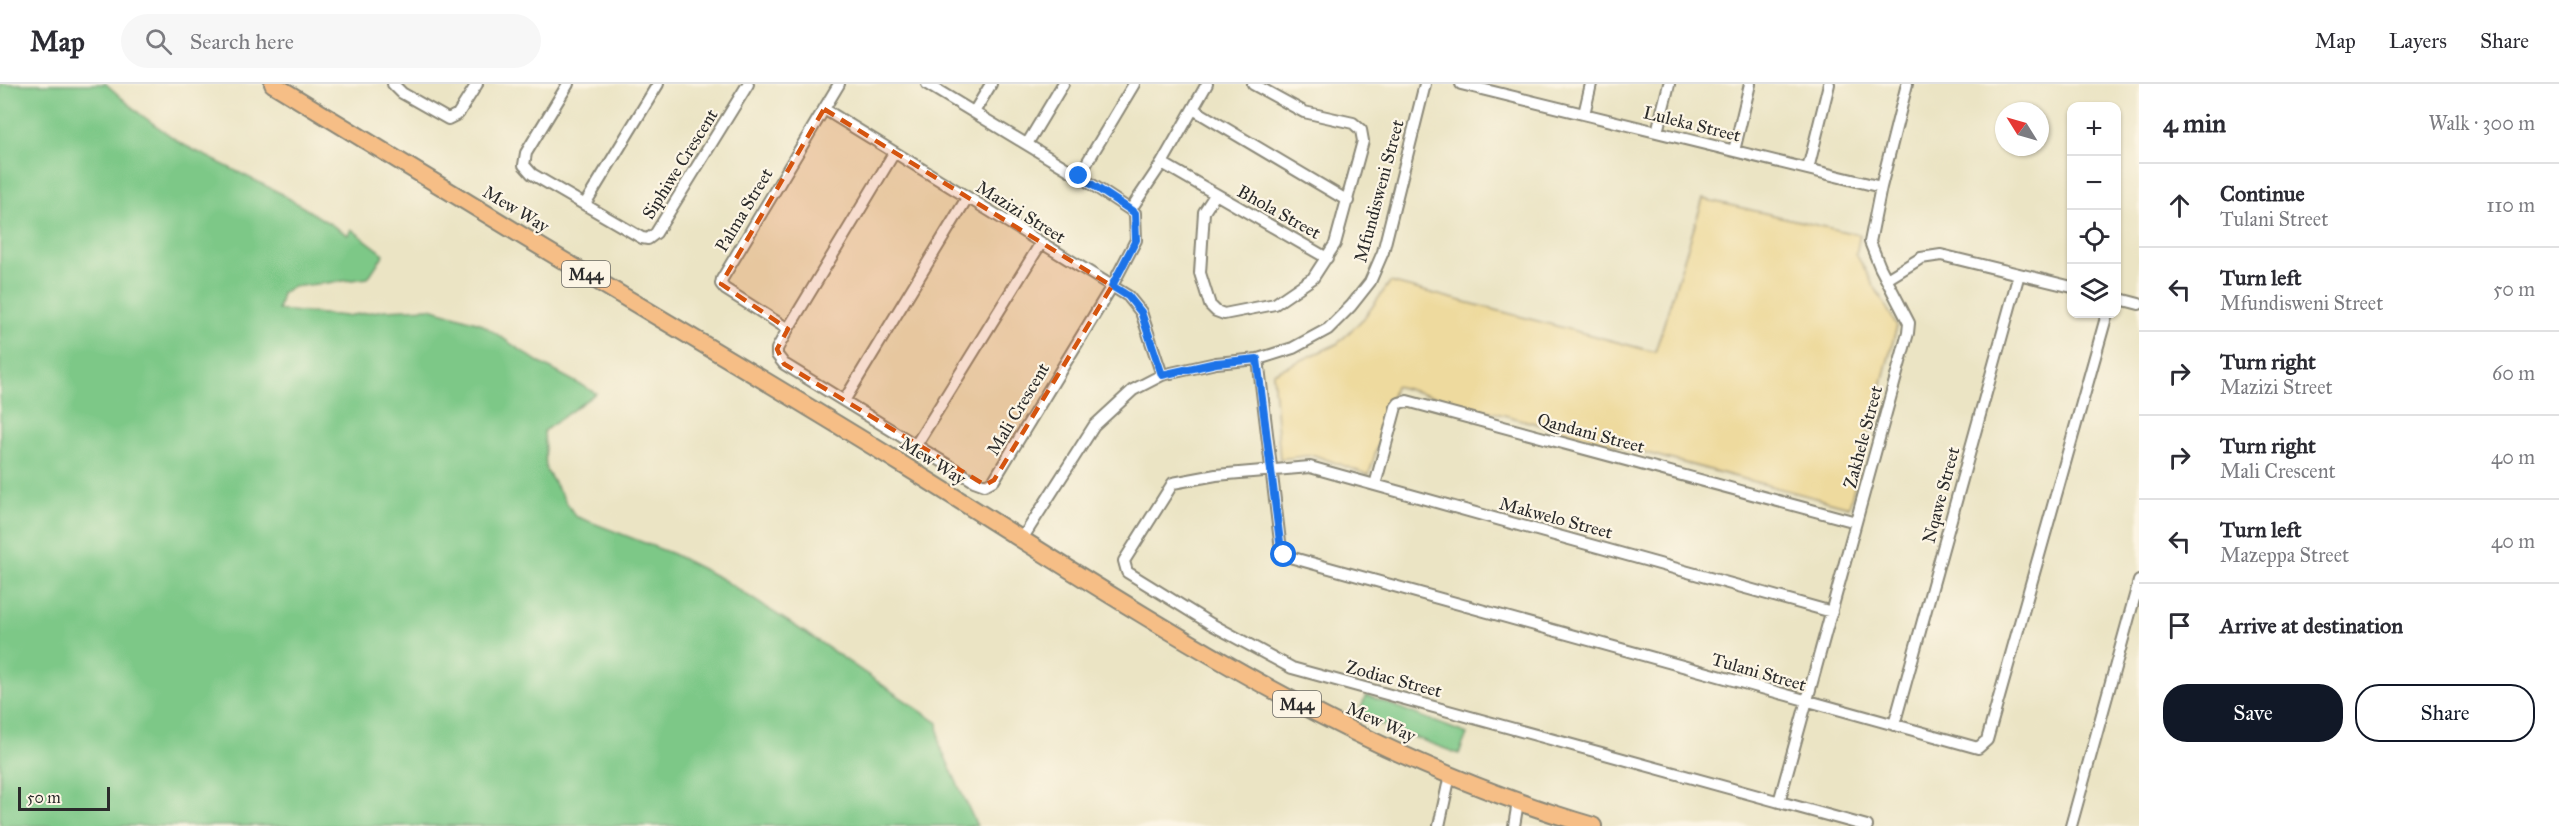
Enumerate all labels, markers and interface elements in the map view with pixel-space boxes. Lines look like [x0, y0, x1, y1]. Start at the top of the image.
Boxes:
search box [121, 14, 541, 68]
text: Map [30, 24, 85, 59]
icon: search [142, 25, 175, 58]
text: Search here [190, 28, 294, 55]
text: Map [2315, 28, 2356, 54]
text: Layers [2389, 28, 2447, 54]
text: Share [2480, 28, 2529, 54]
street label: Luleka Street [1641, 101, 1744, 147]
north arrow [1995, 102, 2049, 156]
map controls [2067, 102, 2121, 318]
button: + [2067, 102, 2121, 156]
street label: Siphiwe Crescent [637, 104, 723, 223]
text: 4 min [2163, 107, 2226, 139]
text: Walk · 300 m [2428, 111, 2535, 135]
street label: Mfundisweni Street [1349, 117, 1409, 265]
button: − [2067, 156, 2121, 210]
route end [1065, 162, 1091, 188]
street label: Palma Street [710, 164, 778, 256]
street label: Mazizi Street [972, 176, 1070, 248]
street label: Bhola Street [1233, 180, 1325, 244]
text: Continue [2220, 180, 2305, 207]
street label: Mew Way [479, 181, 554, 238]
icon: ahead [2163, 189, 2196, 222]
text: 110 m [2487, 193, 2535, 217]
text: Tulani Street [2220, 207, 2328, 231]
button: locate [2067, 210, 2121, 264]
road number: M44 [562, 261, 610, 287]
button: layers [2067, 264, 2121, 318]
text: Turn left [2220, 264, 2302, 291]
icon: left [2163, 273, 2196, 306]
text: 50 m [2493, 277, 2535, 301]
text: Mfundisweni Street [2220, 291, 2383, 315]
text: Turn right [2220, 348, 2316, 375]
icon: right [2163, 357, 2196, 390]
street label: Mali Crescent [982, 358, 1055, 459]
text: 60 m [2492, 361, 2535, 385]
text: Mazizi Street [2220, 375, 2333, 399]
street label: Zakhele Street [1839, 383, 1887, 491]
street label: Qandani Street [1535, 408, 1648, 458]
street label: Mew Way [896, 432, 971, 490]
text: Turn right [2220, 432, 2316, 459]
icon: right [2163, 441, 2196, 474]
street label: Nqawe Street [1918, 444, 1966, 546]
text: 40 m [2491, 445, 2535, 469]
text: Mali Crescent [2220, 459, 2335, 483]
street label: Makwelo Street [1497, 492, 1616, 544]
text: Turn left [2220, 516, 2302, 543]
icon: left [2163, 525, 2196, 558]
text: 40 m [2491, 529, 2535, 553]
route start [1270, 541, 1296, 567]
text: Mazeppa Street [2220, 543, 2349, 567]
icon: arrive [2163, 609, 2196, 642]
text: Arrive at destination [2220, 612, 2403, 639]
street label: Tulani Street [1709, 648, 1809, 696]
street label: Zodiac Street [1344, 656, 1445, 702]
button: Save [2163, 684, 2343, 742]
button: Share [2355, 684, 2535, 742]
road number: M44 [1273, 691, 1321, 717]
street label: Mew Way [1343, 697, 1420, 747]
scale bar [18, 784, 110, 812]
text: 50 m [27, 788, 61, 807]

